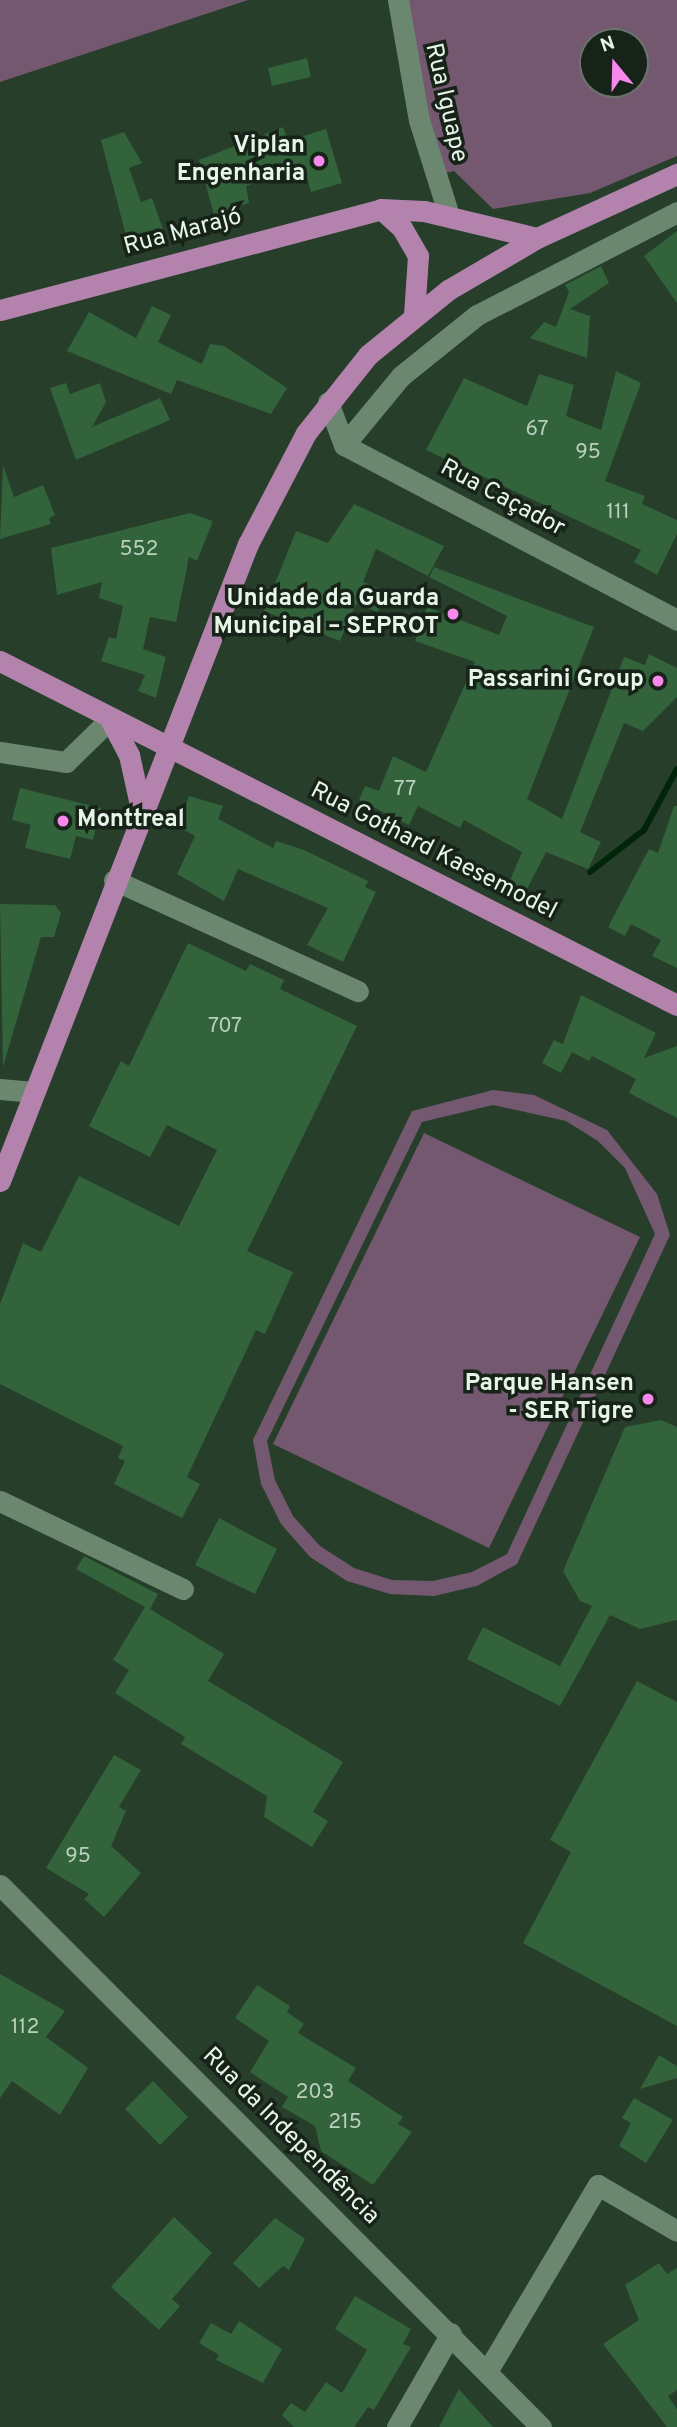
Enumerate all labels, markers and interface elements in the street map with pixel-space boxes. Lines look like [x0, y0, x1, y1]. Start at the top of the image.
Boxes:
north arrow [579, 28, 649, 98]
text: N [597, 31, 618, 59]
street label: Rua Iguape [417, 41, 473, 165]
place label: Viplan Engenharia [177, 133, 305, 189]
marker: Viplan Engenharia [311, 153, 327, 169]
street label: Rua Marajó [121, 203, 245, 263]
house number: 67 [525, 417, 549, 443]
house number: 95 [575, 440, 601, 466]
street label: Rua Caçador [435, 454, 569, 544]
house number: 111 [606, 500, 630, 526]
house number: 552 [120, 537, 158, 563]
place label: Unidade da Guarda Municipal – SEPROT [214, 586, 439, 642]
marker: Unidade da Guarda Municipal – SEPROT [445, 606, 461, 622]
place label: Passarini Group [468, 667, 644, 695]
marker: Passarini Group [650, 673, 666, 689]
street label: Rua Gothard Kaesemodel [305, 777, 561, 927]
house number: 77 [394, 777, 416, 803]
place label: Monttreal [77, 807, 185, 835]
marker: Monttreal [55, 813, 71, 829]
house number: 707 [208, 1014, 242, 1040]
place label: Parque Hansen - SER Tigre [465, 1371, 634, 1427]
marker: Parque Hansen - SER Tigre [640, 1391, 656, 1407]
house number: 95 [65, 1844, 91, 1870]
house number: 112 [11, 2015, 39, 2041]
street label: Rua da Independência [195, 2042, 385, 2232]
house number: 203 [296, 2080, 334, 2106]
house number: 215 [328, 2110, 362, 2136]

